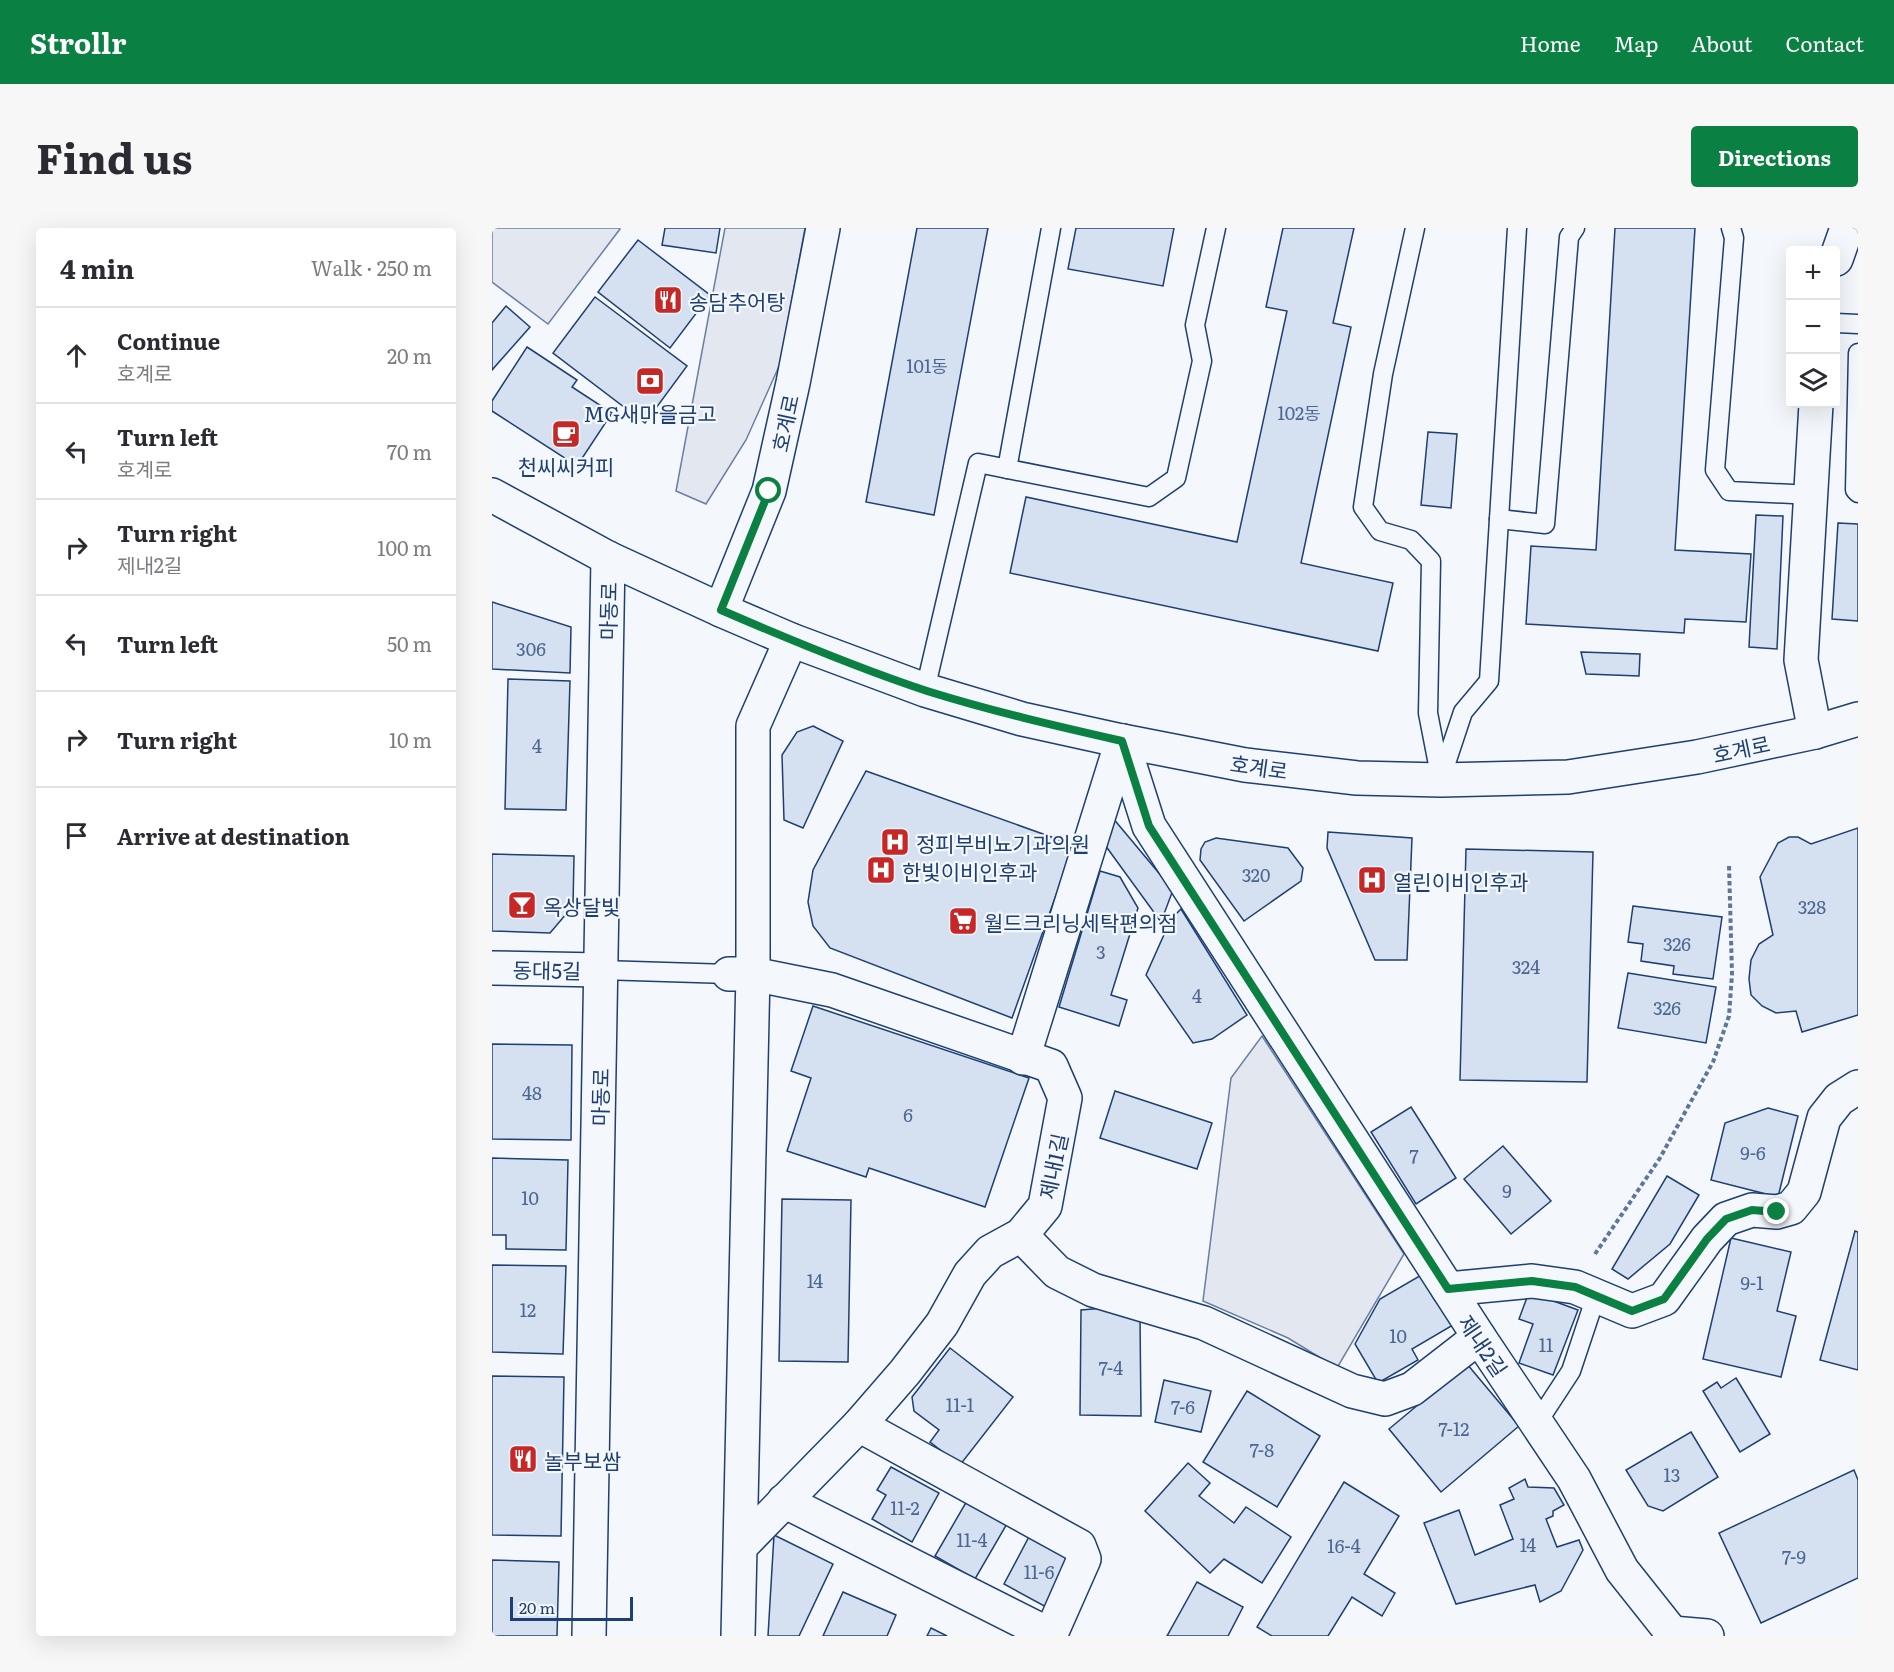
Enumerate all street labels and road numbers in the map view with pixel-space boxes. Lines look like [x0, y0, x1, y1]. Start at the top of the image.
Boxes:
street label: 호계로 [763, 391, 805, 455]
street label: 마동로 [591, 582, 623, 640]
street label: 호계로 [1709, 727, 1773, 769]
street label: 호계로 [1228, 747, 1290, 785]
street label: 동대5길 [512, 953, 582, 985]
street label: 마동로 [583, 1068, 615, 1126]
street label: 제내1길 [1030, 1130, 1074, 1202]
street label: 제내2길 [1452, 1308, 1516, 1382]

